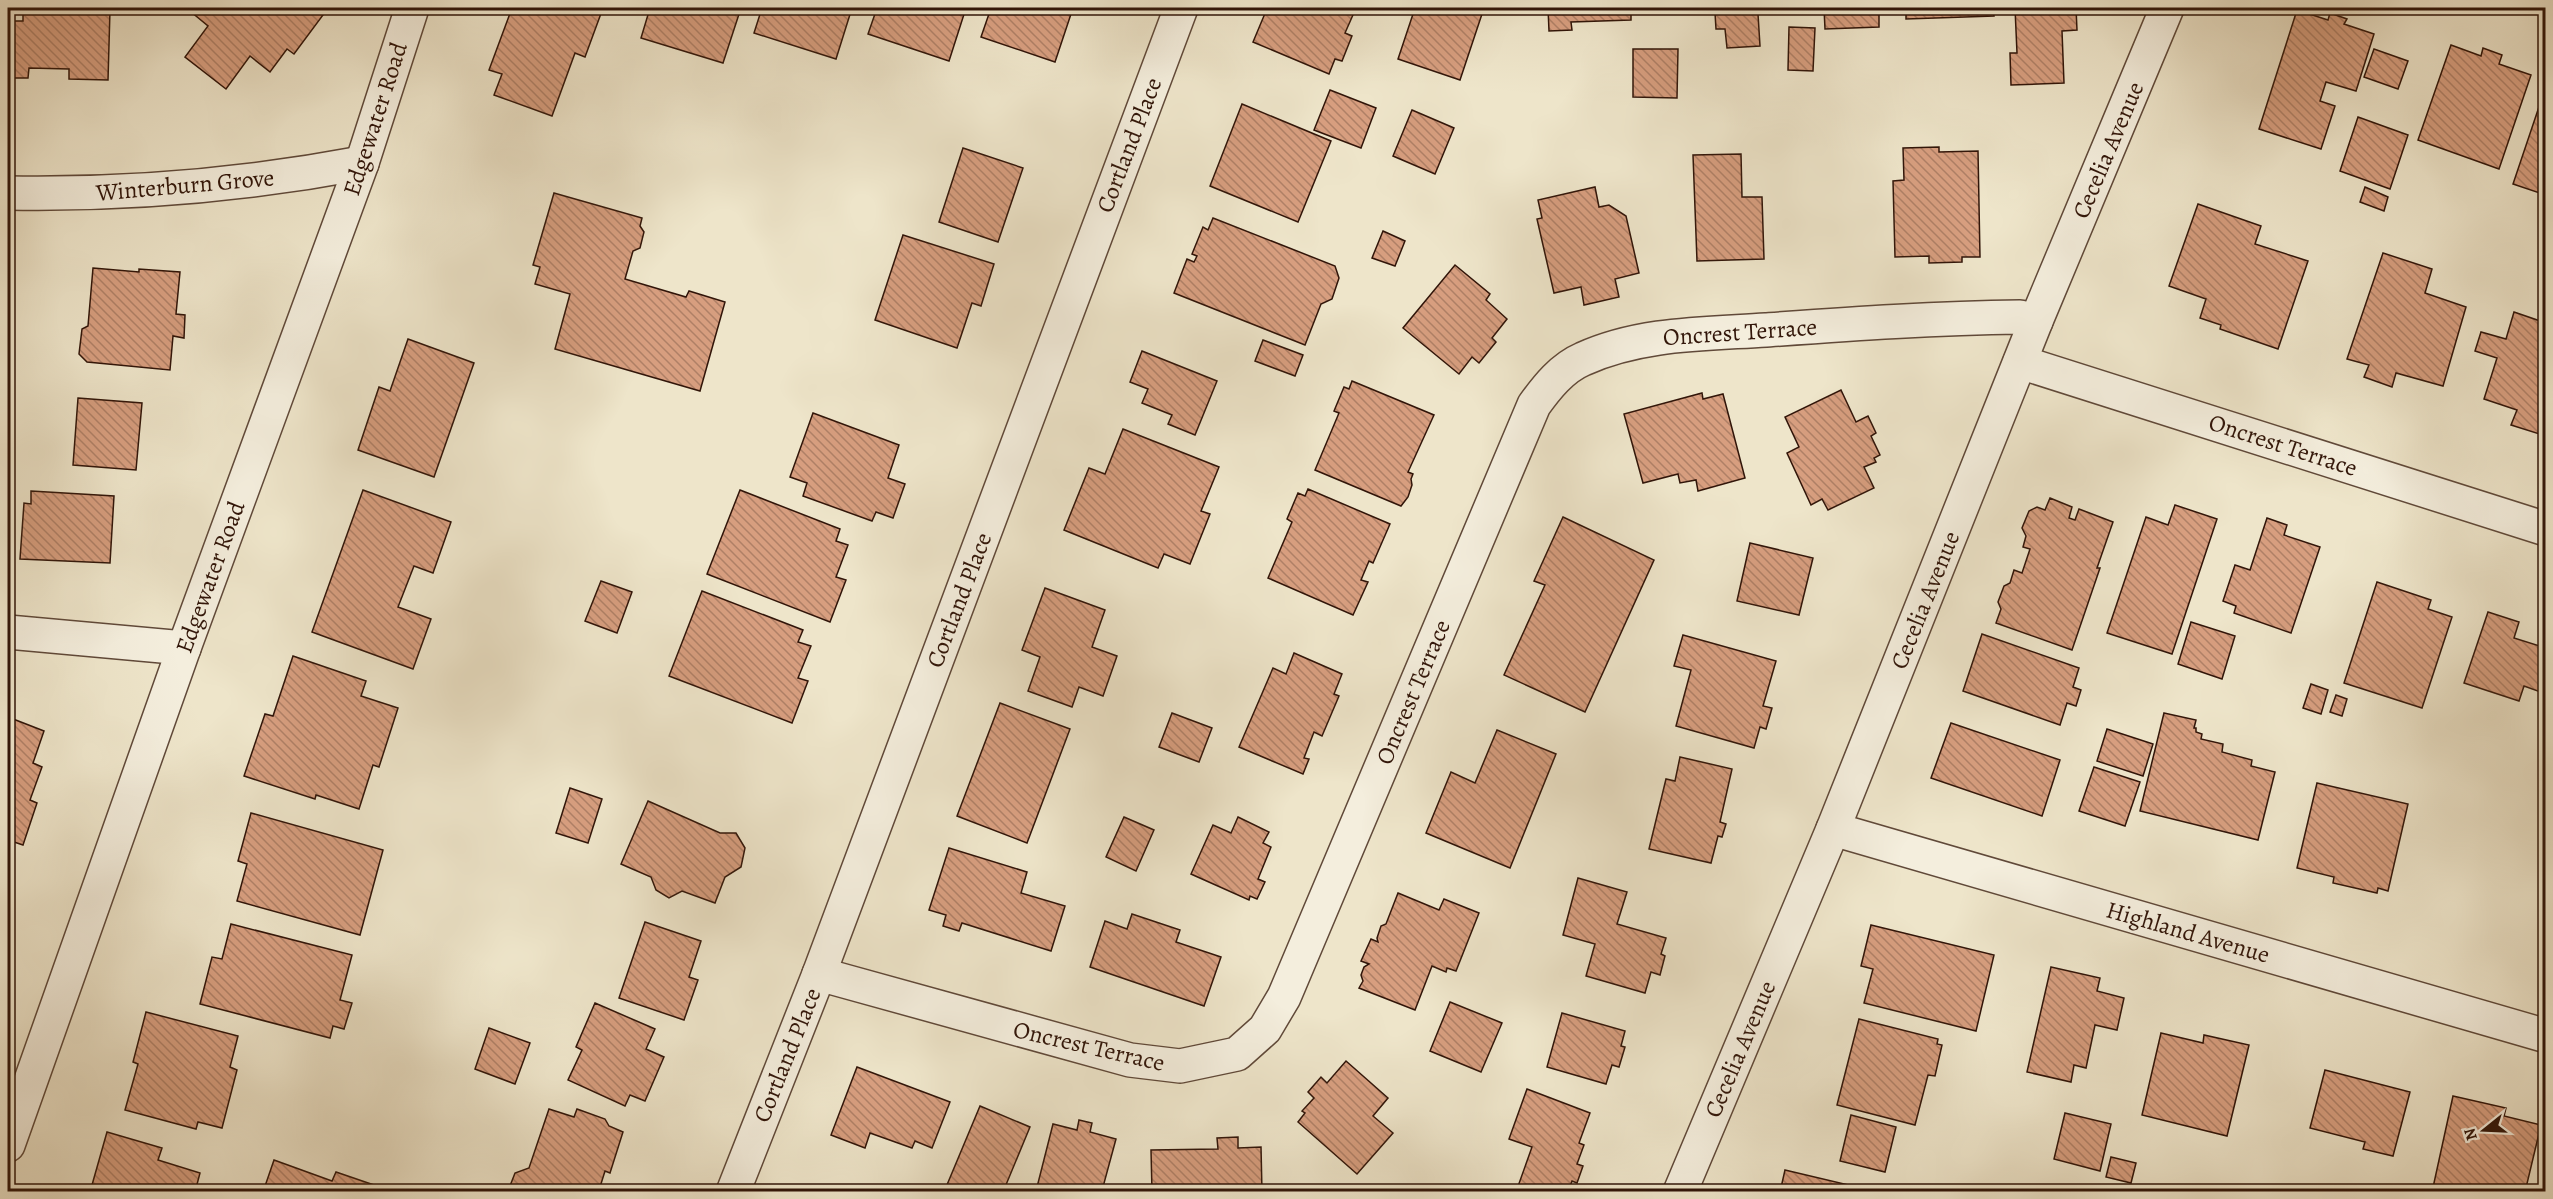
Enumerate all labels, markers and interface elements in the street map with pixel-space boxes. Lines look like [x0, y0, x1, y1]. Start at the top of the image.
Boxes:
street label: Edgewater Road [335, 38, 415, 200]
street label: Cortland Place [1089, 73, 1169, 217]
street label: Cecelia Avenue [2065, 77, 2151, 223]
street label: Winterburn Grove [94, 161, 275, 209]
street label: Oncrest Terrace [1662, 311, 1818, 353]
street label: Oncrest Terrace [2205, 406, 2361, 484]
street label: Edgewater Road [168, 496, 252, 657]
street label: Cecelia Avenue [1883, 526, 1967, 674]
street label: Cortland Place [919, 528, 999, 672]
street label: Oncrest Terrace [1368, 615, 1458, 769]
street label: Highland Avenue [2102, 893, 2274, 971]
street label: Cecelia Avenue [1697, 976, 1783, 1122]
street label: Cortland Place [746, 983, 828, 1127]
street label: Oncrest Terrace [1010, 1013, 1168, 1079]
north arrow [2454, 1100, 2514, 1160]
text: N [2458, 1125, 2483, 1143]

